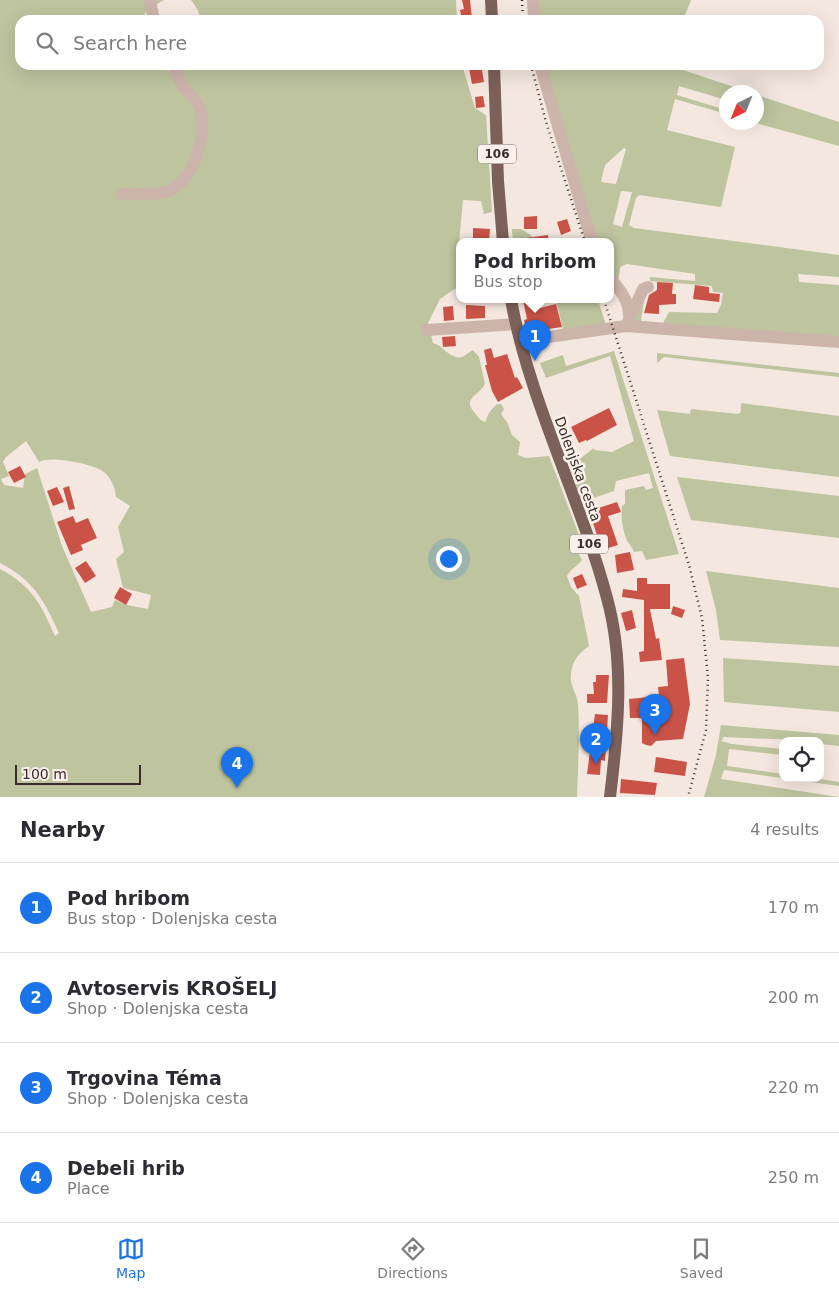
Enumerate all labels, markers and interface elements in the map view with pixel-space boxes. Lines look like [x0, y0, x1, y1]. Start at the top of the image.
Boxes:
search box [15, 15, 824, 70]
icon: search [33, 29, 61, 57]
text: Search here [73, 32, 187, 54]
north arrow [719, 85, 764, 130]
road number: 106 [478, 144, 516, 164]
popup [456, 238, 614, 303]
text: Pod hribom [473, 250, 597, 272]
text: Bus stop [473, 272, 543, 291]
pin: 1 [519, 320, 551, 361]
street label: Dolenjska cesta [552, 414, 604, 524]
road number: 106 [570, 534, 608, 554]
your location [436, 546, 462, 572]
pin: 3 [639, 694, 671, 735]
pin: 2 [580, 723, 612, 764]
map controls [779, 737, 824, 782]
button: locate [779, 737, 824, 782]
pin: 4 [221, 747, 253, 788]
scale bar [15, 762, 141, 785]
text: 100 m [22, 766, 67, 782]
text: Nearby [20, 818, 105, 842]
text: 4 results [750, 820, 819, 839]
text: Pod hribom [67, 887, 190, 909]
text: 1 [30, 898, 42, 917]
text: 170 m [768, 898, 819, 917]
text: Bus stop · Dolenjska cesta [67, 909, 278, 928]
text: Avtoservis KROŠELJ [67, 977, 277, 999]
text: 2 [30, 988, 42, 1007]
text: 200 m [768, 988, 819, 1007]
text: Shop · Dolenjska cesta [67, 999, 249, 1018]
text: Trgovina Téma [67, 1067, 222, 1089]
text: 3 [30, 1078, 42, 1097]
text: 220 m [768, 1078, 819, 1097]
text: Shop · Dolenjska cesta [67, 1089, 249, 1108]
text: Debeli hrib [67, 1157, 185, 1179]
text: 4 [30, 1168, 42, 1187]
text: 250 m [768, 1168, 819, 1187]
text: Place [67, 1179, 110, 1198]
tab: Map [116, 1235, 145, 1281]
tab: Directions [377, 1235, 448, 1281]
tab: Saved [680, 1235, 723, 1281]

